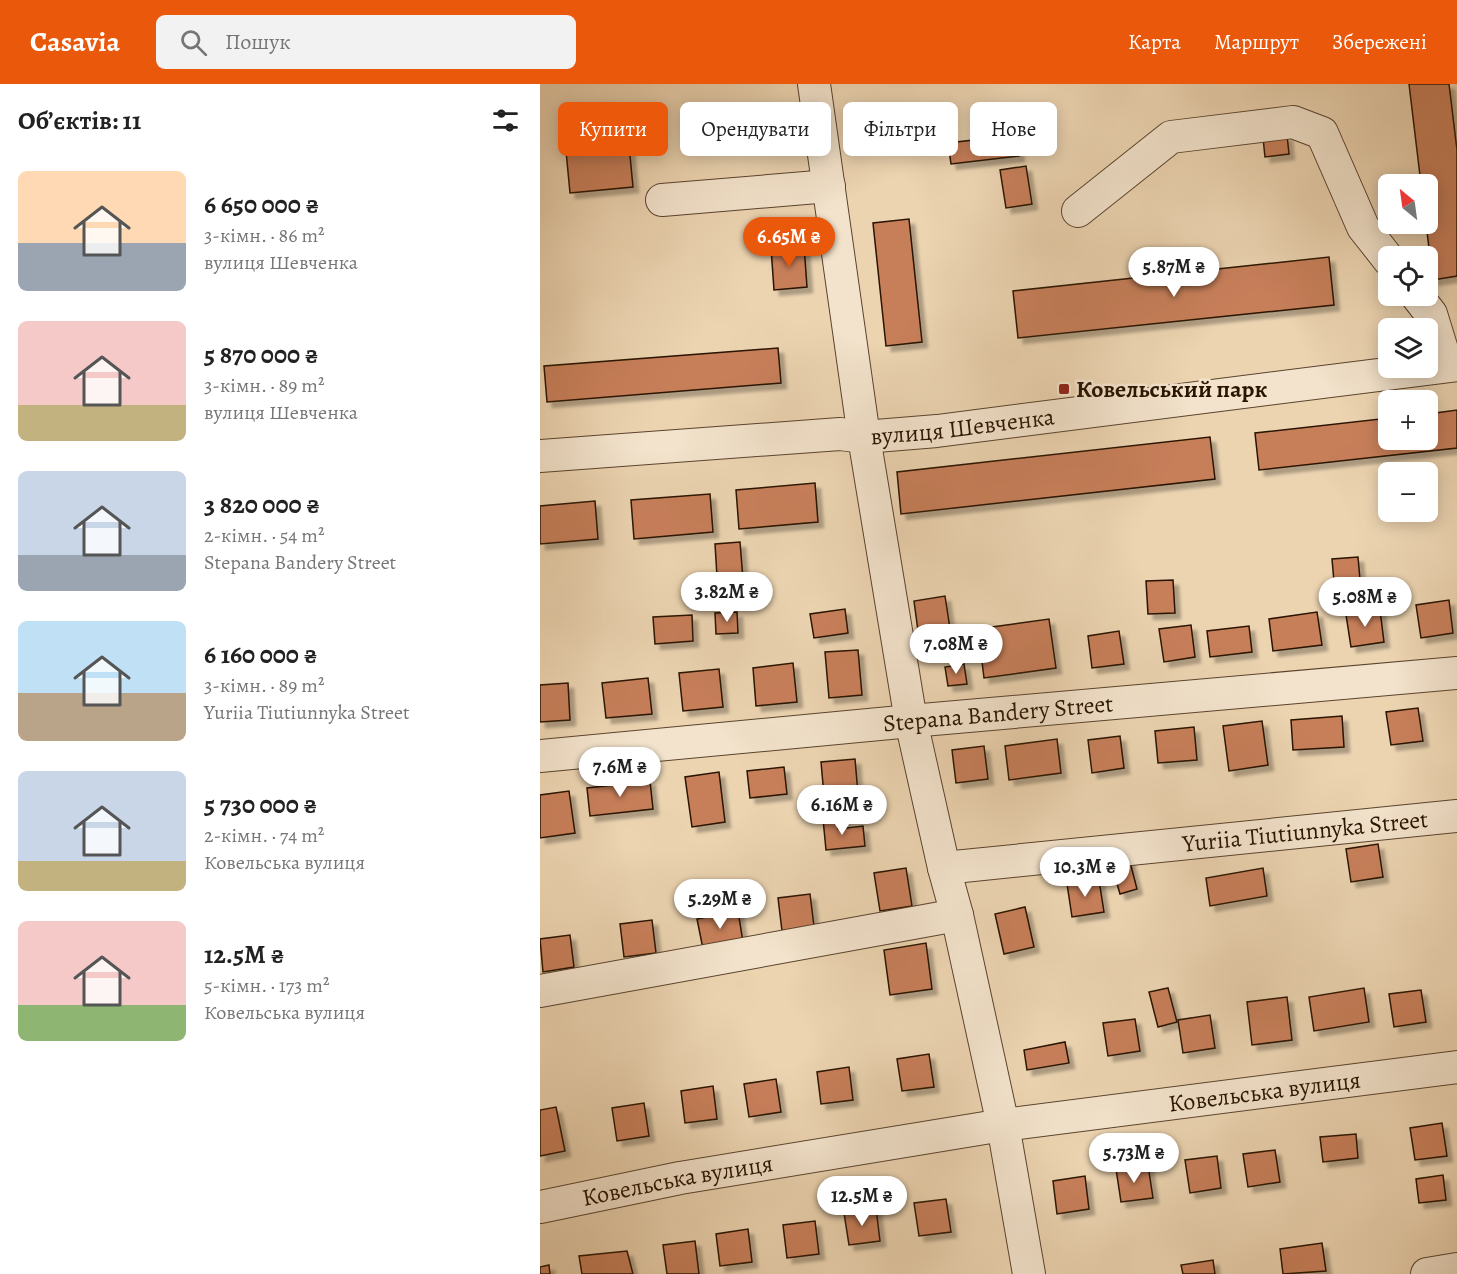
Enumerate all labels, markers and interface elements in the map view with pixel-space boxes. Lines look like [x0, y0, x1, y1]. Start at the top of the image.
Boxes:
search box [156, 15, 576, 69]
text: Casavia [30, 23, 120, 61]
icon: search [177, 26, 210, 59]
text: Пошук [225, 27, 291, 57]
text: Карта [1128, 28, 1181, 56]
text: Маршрут [1214, 28, 1299, 56]
text: Збережені [1332, 28, 1427, 56]
chip: Купити [558, 102, 668, 156]
chip: Орендувати [680, 102, 831, 156]
chip: Фільтри [843, 102, 958, 156]
chip: Нове [970, 102, 1057, 156]
text: Об’єктів: 11 [18, 103, 141, 138]
icon: filters [489, 104, 522, 137]
north arrow [1378, 174, 1438, 234]
map controls [1378, 174, 1438, 522]
text: 6 650 000 ₴ [204, 187, 319, 222]
icon: home [66, 195, 138, 267]
pin: 6.65M ₴ [734, 217, 844, 268]
text: 3-кімн. · 86 m² [204, 222, 325, 249]
text: 6.65M ₴ [757, 223, 821, 250]
button: locate [1378, 246, 1438, 306]
pin: 5.87M ₴ [1119, 247, 1229, 298]
text: вулиця Шевченка [204, 249, 358, 276]
text: 5.87M ₴ [1142, 253, 1206, 280]
button: layers [1378, 318, 1438, 378]
text: 5 870 000 ₴ [204, 337, 319, 372]
icon: home [66, 345, 138, 417]
text: 3-кімн. · 89 m² [204, 372, 325, 399]
place label: Ковельський парк [1076, 373, 1267, 405]
marker: Ковельський парк [1057, 382, 1071, 396]
button: + [1378, 390, 1438, 450]
text: вулиця Шевченка [204, 399, 358, 426]
street label: вулиця Шевченка [869, 400, 1056, 452]
button: − [1378, 462, 1438, 522]
text: 3 820 000 ₴ [204, 487, 320, 522]
icon: home [66, 495, 138, 567]
text: 2-кімн. · 54 m² [204, 522, 325, 549]
text: Stepana Bandery Street [204, 549, 396, 576]
pin: 3.82M ₴ [672, 572, 782, 623]
pin: 5.08M ₴ [1310, 577, 1420, 628]
text: 3.82M ₴ [695, 578, 759, 605]
text: 5.08M ₴ [1333, 583, 1397, 610]
pin: 7.08M ₴ [901, 624, 1011, 675]
text: 7.08M ₴ [924, 630, 988, 657]
text: 6 160 000 ₴ [204, 637, 317, 672]
icon: home [66, 645, 138, 717]
text: 3-кімн. · 89 m² [204, 672, 325, 699]
street label: Stepana Bandery Street [882, 687, 1114, 740]
text: Yuriia Tiutiunnyka Street [204, 699, 410, 726]
pin: 7.6M ₴ [571, 747, 669, 798]
text: 7.6M ₴ [593, 753, 647, 780]
pin: 6.16M ₴ [787, 785, 897, 836]
text: 5 730 000 ₴ [204, 787, 317, 822]
text: 6.16M ₴ [811, 791, 873, 818]
icon: home [66, 795, 138, 867]
street label: Yuriia Tiutiunnyka Street [1180, 803, 1430, 860]
text: 2-кімн. · 74 m² [204, 822, 324, 849]
pin: 10.3M ₴ [1030, 847, 1140, 898]
text: Ковельська вулиця [204, 849, 365, 876]
text: 10.3M ₴ [1054, 853, 1116, 880]
pin: 5.29M ₴ [665, 879, 775, 930]
text: 5.29M ₴ [688, 885, 752, 912]
text: 12.5M ₴ [204, 937, 285, 972]
icon: home [66, 945, 138, 1017]
text: 5-кімн. · 173 m² [204, 972, 330, 999]
text: Ковельська вулиця [204, 999, 365, 1026]
street label: Ковельська вулиця [1167, 1063, 1363, 1120]
pin: 5.73M ₴ [1079, 1133, 1189, 1184]
text: 5.73M ₴ [1103, 1139, 1165, 1166]
street label: Ковельська вулиця [579, 1147, 775, 1214]
pin: 12.5M ₴ [807, 1176, 917, 1227]
text: 12.5M ₴ [831, 1182, 893, 1209]

